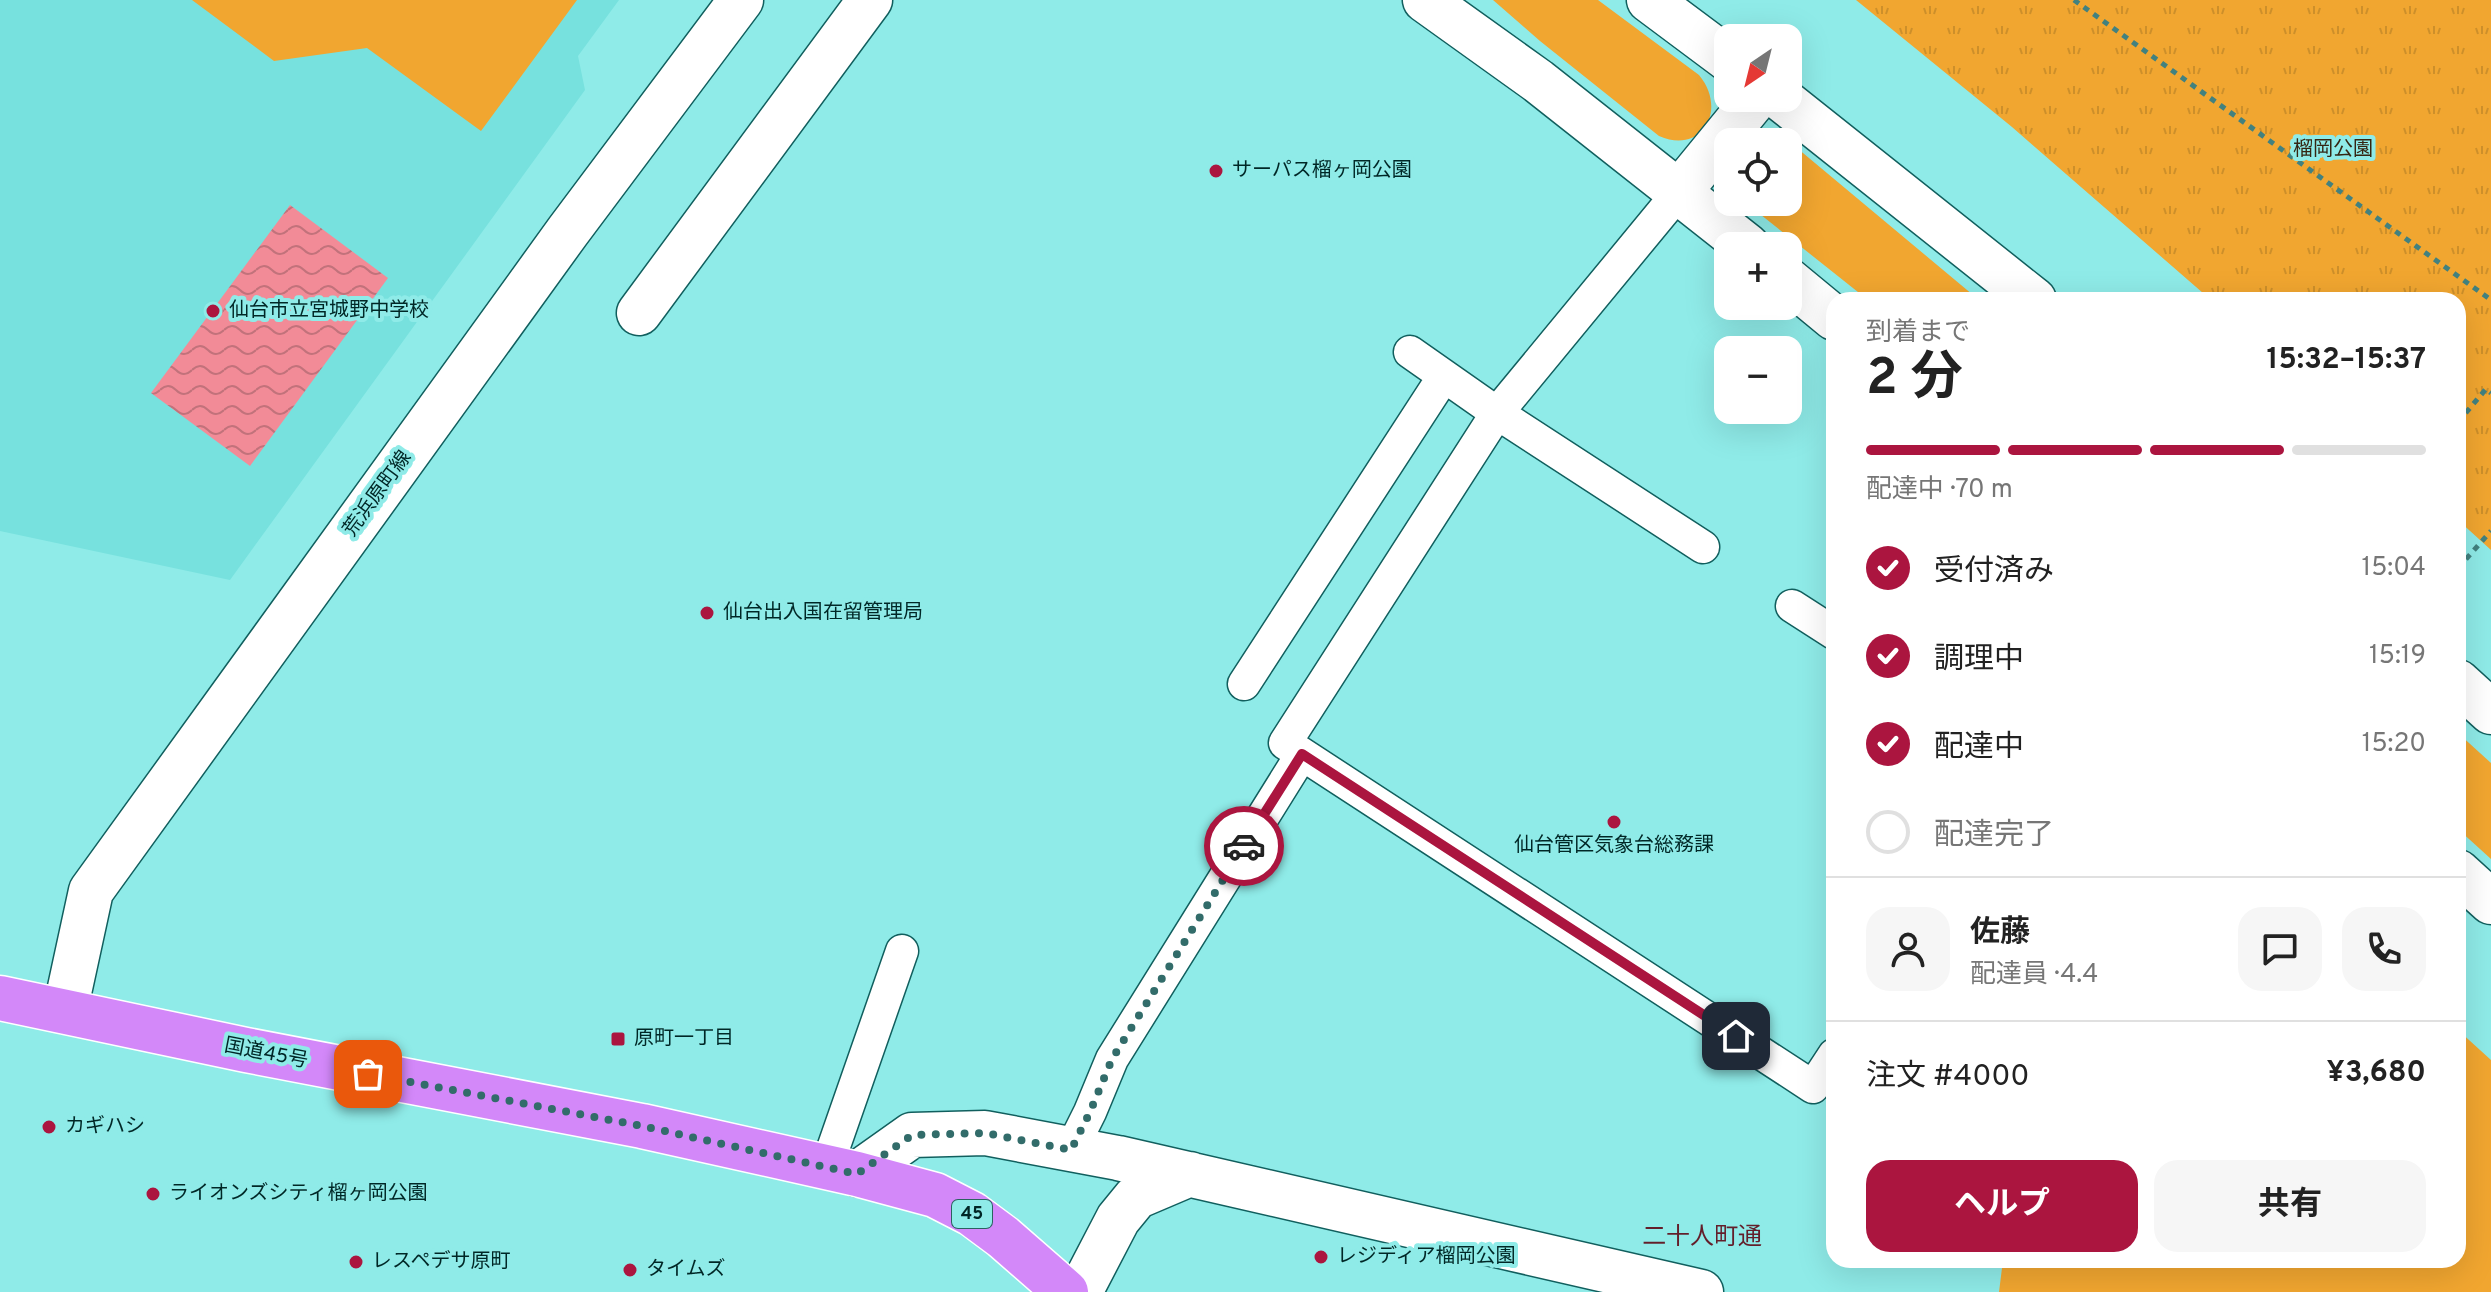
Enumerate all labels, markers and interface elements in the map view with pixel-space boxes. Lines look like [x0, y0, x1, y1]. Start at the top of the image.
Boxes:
north arrow [1714, 24, 1802, 112]
map controls [1714, 24, 1802, 424]
button: locate [1714, 128, 1802, 216]
park label: 榴岡公園 [2293, 137, 2373, 163]
place label: サーパス榴ヶ岡公園 [1232, 158, 1412, 184]
marker: サーパス榴ヶ岡公園 [1207, 162, 1225, 180]
button: + [1714, 232, 1802, 320]
place label: 仙台市立宮城野中学校 [229, 298, 429, 324]
marker: 仙台市立宮城野中学校 [204, 302, 222, 320]
text: 到着まで [1866, 317, 1970, 350]
button: − [1714, 336, 1802, 424]
text: 15:32–15:37 [2266, 342, 2426, 379]
text: 2 分 [1866, 347, 1963, 413]
street label: 荒浜原町線 [338, 446, 418, 542]
text: 配達中 · 70 m [1866, 474, 2013, 507]
icon: check [1866, 546, 1910, 590]
text: 15:04 [2361, 552, 2426, 585]
text: 受付済み [1934, 554, 2054, 591]
place label: 仙台出入国在留管理局 [723, 600, 923, 626]
marker: 仙台出入国在留管理局 [698, 604, 716, 622]
icon: check [1866, 634, 1910, 678]
text: 15:19 [2369, 640, 2426, 673]
text: 調理中 [1934, 642, 2024, 679]
icon: check [1866, 722, 1910, 766]
text: 15:20 [2362, 728, 2426, 761]
text: 配達中 [1934, 730, 2024, 767]
courier [1204, 806, 1284, 886]
marker: 仙台管区気象台総務課 [1605, 813, 1623, 831]
text: 配達完了 [1934, 818, 2054, 855]
icon: car [1222, 824, 1266, 868]
place label: 仙台管区気象台総務課 [1514, 833, 1714, 859]
button: person [1866, 907, 1950, 991]
button: chat [2238, 907, 2322, 991]
button: phone [2342, 907, 2426, 991]
text: 佐藤 [1970, 915, 2030, 952]
text: 配達員 · 4.4 [1970, 959, 2098, 992]
pin [1702, 1002, 1770, 1070]
icon: home [1714, 1014, 1758, 1058]
place label: 原町一丁目 [634, 1026, 734, 1052]
marker: 原町一丁目 [609, 1030, 627, 1048]
street label: 国道45号 [222, 1033, 310, 1075]
pin [334, 1040, 402, 1108]
icon: bag [346, 1052, 390, 1096]
text: ¥3,680 [2326, 1055, 2426, 1092]
text: 注文 #4000 [1866, 1059, 2029, 1096]
place label: カギハシ [65, 1114, 145, 1140]
marker: カギハシ [40, 1118, 58, 1136]
button: ヘルプ [1866, 1160, 2138, 1252]
button: 共有 [2154, 1160, 2426, 1252]
place label: ライオンズシティ榴ヶ岡公園 [169, 1181, 427, 1207]
marker: ライオンズシティ榴ヶ岡公園 [144, 1185, 162, 1203]
road number: 45 [952, 1200, 992, 1228]
district label: 二十人町通 [1642, 1223, 1762, 1253]
place label: レジディア榴岡公園 [1337, 1244, 1516, 1270]
marker: レジディア榴岡公園 [1312, 1248, 1330, 1266]
place label: レスペデサ原町 [372, 1249, 511, 1275]
marker: レスペデサ原町 [347, 1253, 365, 1271]
place label: タイムズ [646, 1257, 726, 1283]
marker: タイムズ [621, 1261, 639, 1279]

